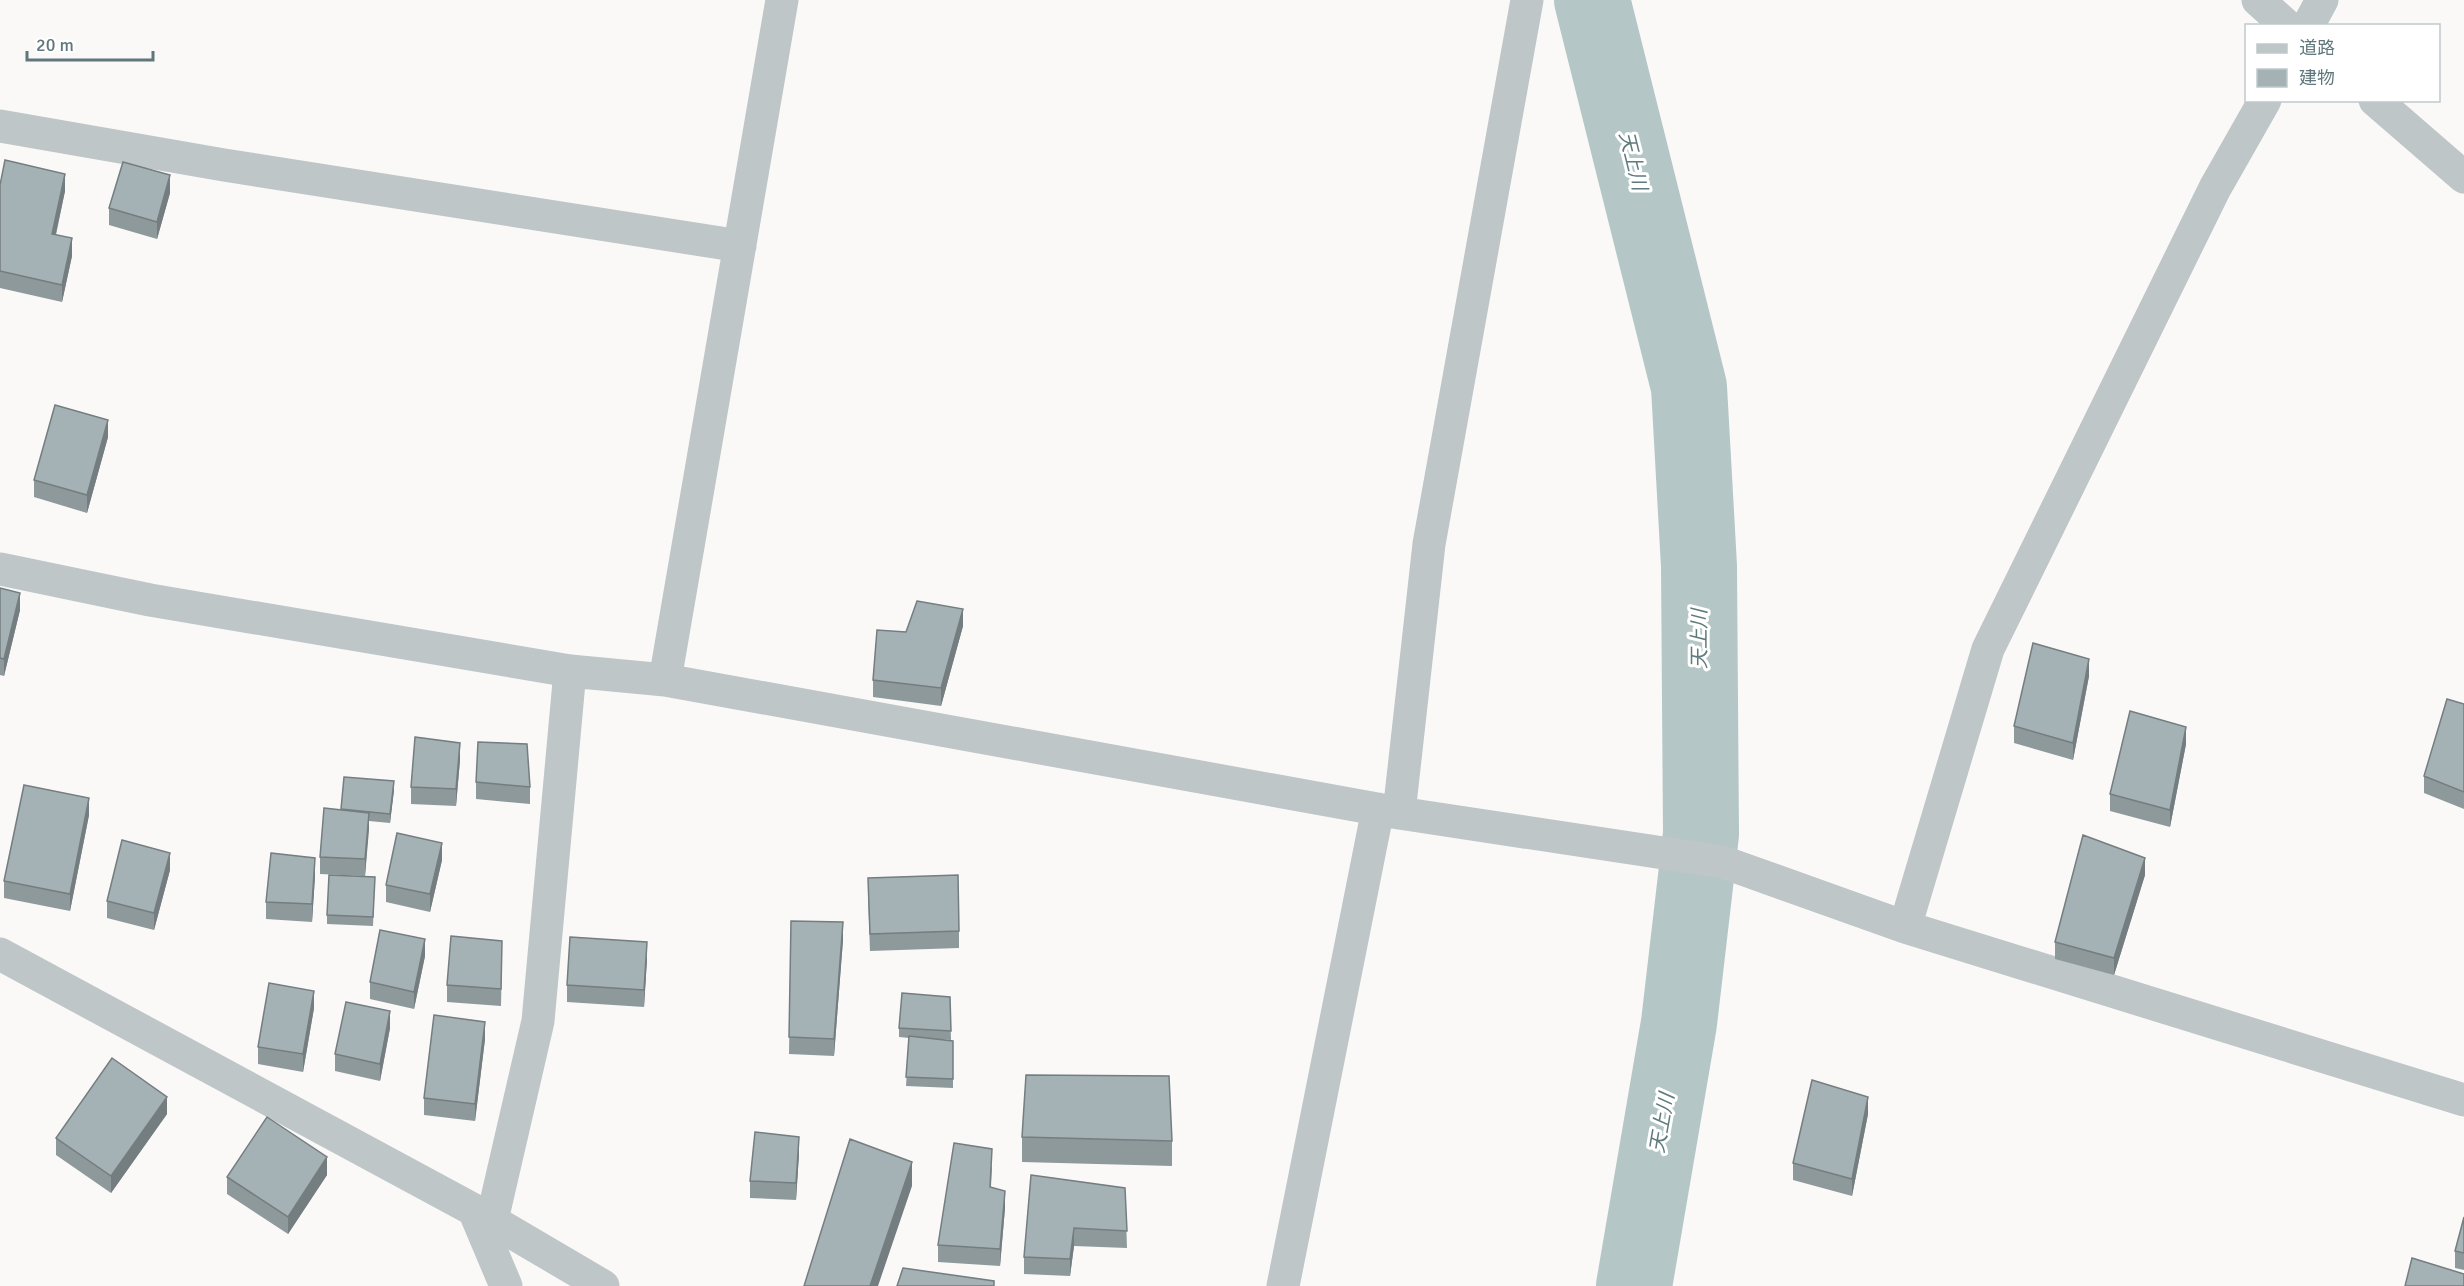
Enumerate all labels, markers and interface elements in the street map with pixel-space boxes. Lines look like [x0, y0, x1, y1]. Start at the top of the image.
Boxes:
scale bar [27, 24, 153, 62]
legend [2245, 24, 2440, 102]
text: 20 m [36, 34, 74, 56]
text: 道路 [2299, 37, 2335, 59]
text: 建物 [2299, 67, 2335, 89]
water label: 天上川 [1614, 129, 1653, 195]
water label: 天上川 [1687, 607, 1712, 669]
water label: 天上川 [1644, 1089, 1680, 1155]

